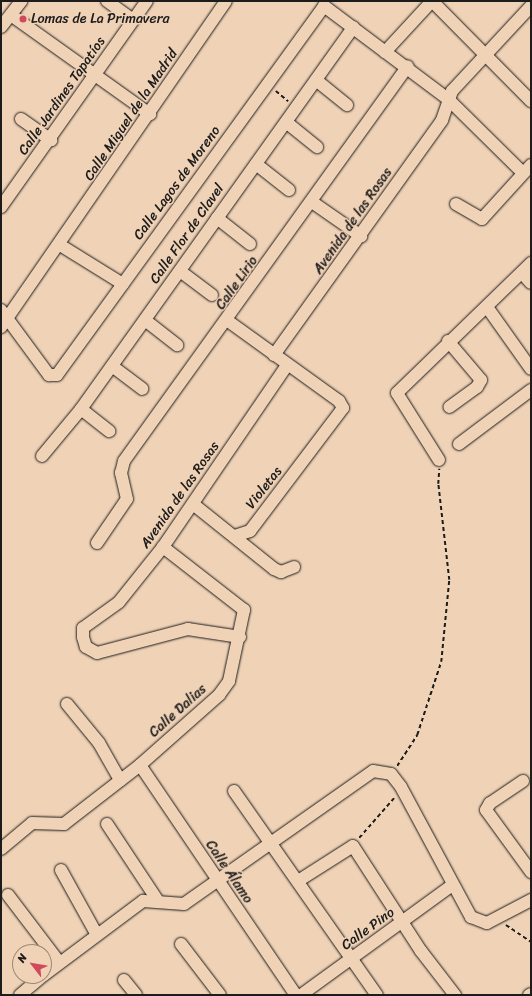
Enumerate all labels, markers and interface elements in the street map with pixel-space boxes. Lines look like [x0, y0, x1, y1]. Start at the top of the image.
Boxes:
place label: Lomas de La Primavera [31, 11, 170, 27]
marker: Lomas de La Primavera [18, 14, 28, 24]
street label: Calle Jardines Tapatíos [15, 34, 109, 158]
street label: Calle Miguel de la Madrid [81, 46, 181, 184]
street label: Calle Lagos de Moreno [130, 123, 224, 243]
street label: Avenida de las Rosas [310, 164, 396, 278]
street label: Calle Flor de Clavel [146, 181, 228, 287]
street label: Calle Lirio [212, 253, 262, 313]
street label: Avenida de las Rosas [137, 438, 223, 552]
street label: Violetas [242, 464, 286, 512]
street label: Calle Dalias [146, 681, 210, 741]
street label: Calle Álamo [202, 837, 256, 907]
street label: Calle Pino [338, 904, 398, 954]
north arrow [12, 944, 52, 984]
text: N [12, 950, 32, 966]

